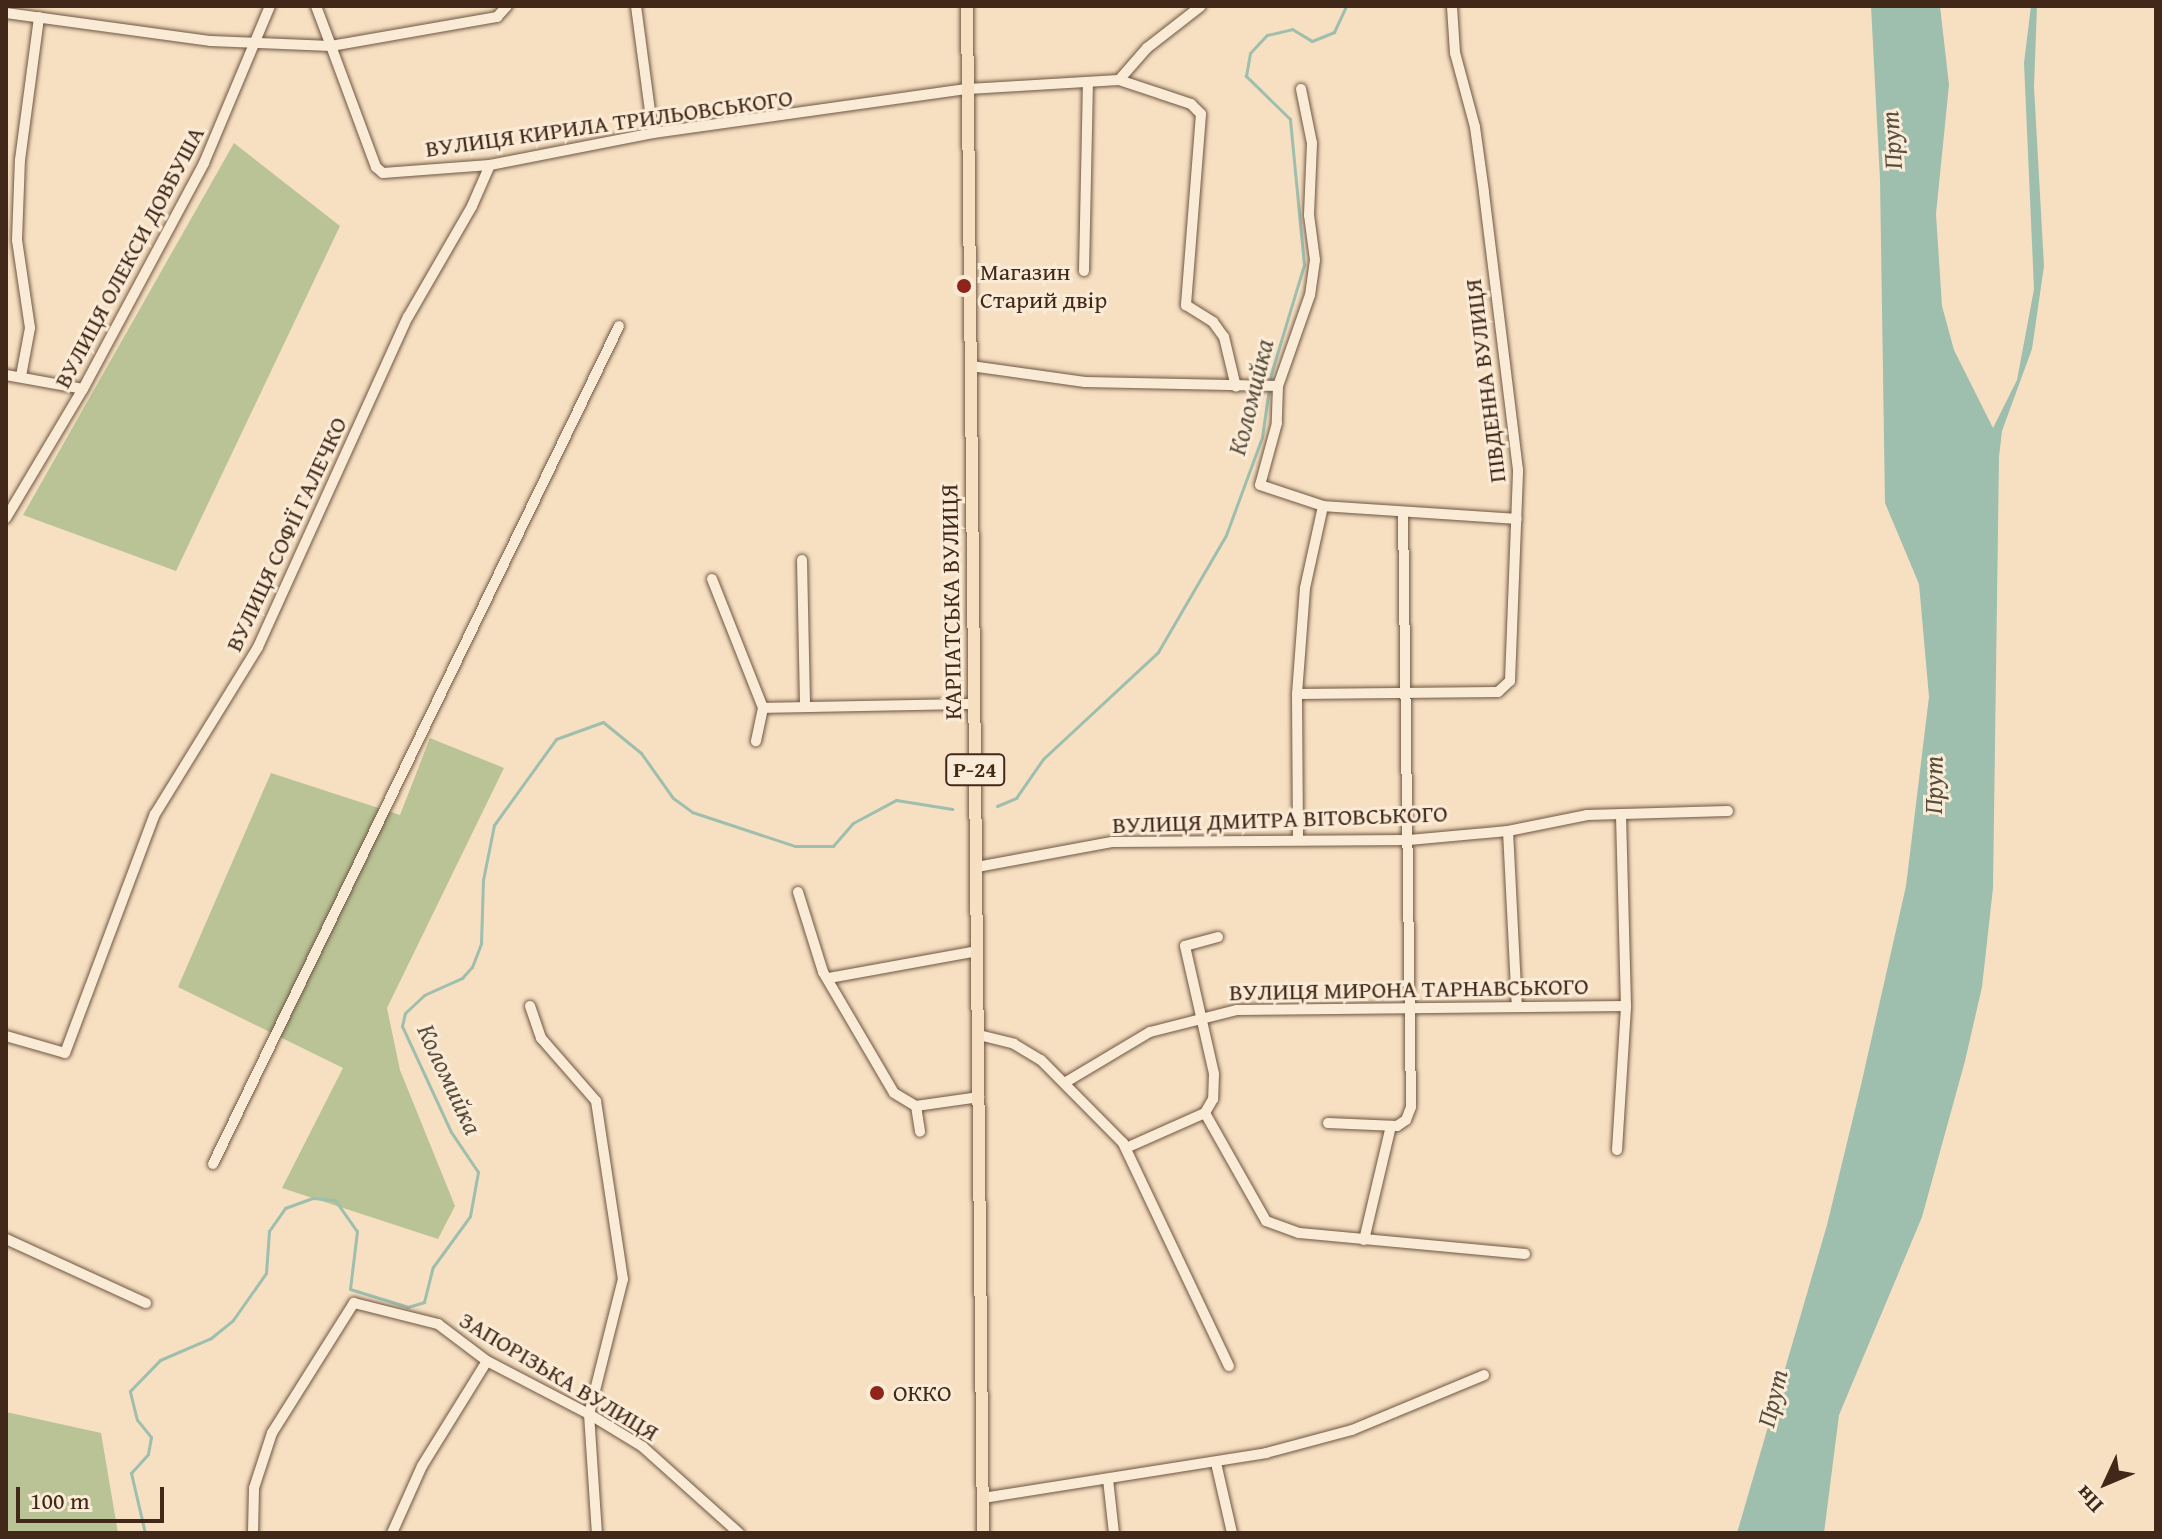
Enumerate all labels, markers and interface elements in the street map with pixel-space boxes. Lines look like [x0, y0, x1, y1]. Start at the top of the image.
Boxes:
street label: ВУЛИЦЯ КИРИЛА ТРИЛЬОВСЬКОГО [423, 83, 795, 163]
water label: Прут [1873, 110, 1909, 170]
street label: ВУЛИЦЯ ОЛЕКСИ ДОВБУША [48, 121, 210, 393]
place label: Магазин Старий двір [980, 258, 1107, 314]
marker: Магазин Старий двір [955, 277, 973, 295]
street label: ПІВДЕННА ВУЛИЦЯ [1458, 278, 1512, 484]
water label: Коломийка [1221, 336, 1279, 458]
street label: ВУЛИЦЯ СОФІЇ ГАЛЕЧКО [219, 412, 353, 656]
street label: КАРПАТСЬКА ВУЛИЦЯ [935, 484, 967, 720]
road number: Р-24 [945, 752, 1005, 788]
water label: Прут [1917, 756, 1949, 814]
street label: ВУЛИЦЯ ДМИТРА ВІТОВСЬКОГО [1112, 799, 1448, 839]
street label: ВУЛИЦЯ МИРОНА ТАРНАВСЬКОГО [1229, 971, 1589, 1007]
water label: Коломийка [411, 1019, 489, 1139]
street label: ЗАПОРІЗЬКА ВУЛИЦЯ [454, 1305, 664, 1447]
water label: Прут [1750, 1366, 1794, 1430]
place label: ОККО [893, 1379, 952, 1407]
marker: ОККО [868, 1384, 886, 1402]
north arrow [2066, 1443, 2146, 1523]
scale bar [20, 1471, 168, 1521]
text: Пн [2067, 1478, 2110, 1521]
text: 100 m [30, 1483, 90, 1518]

